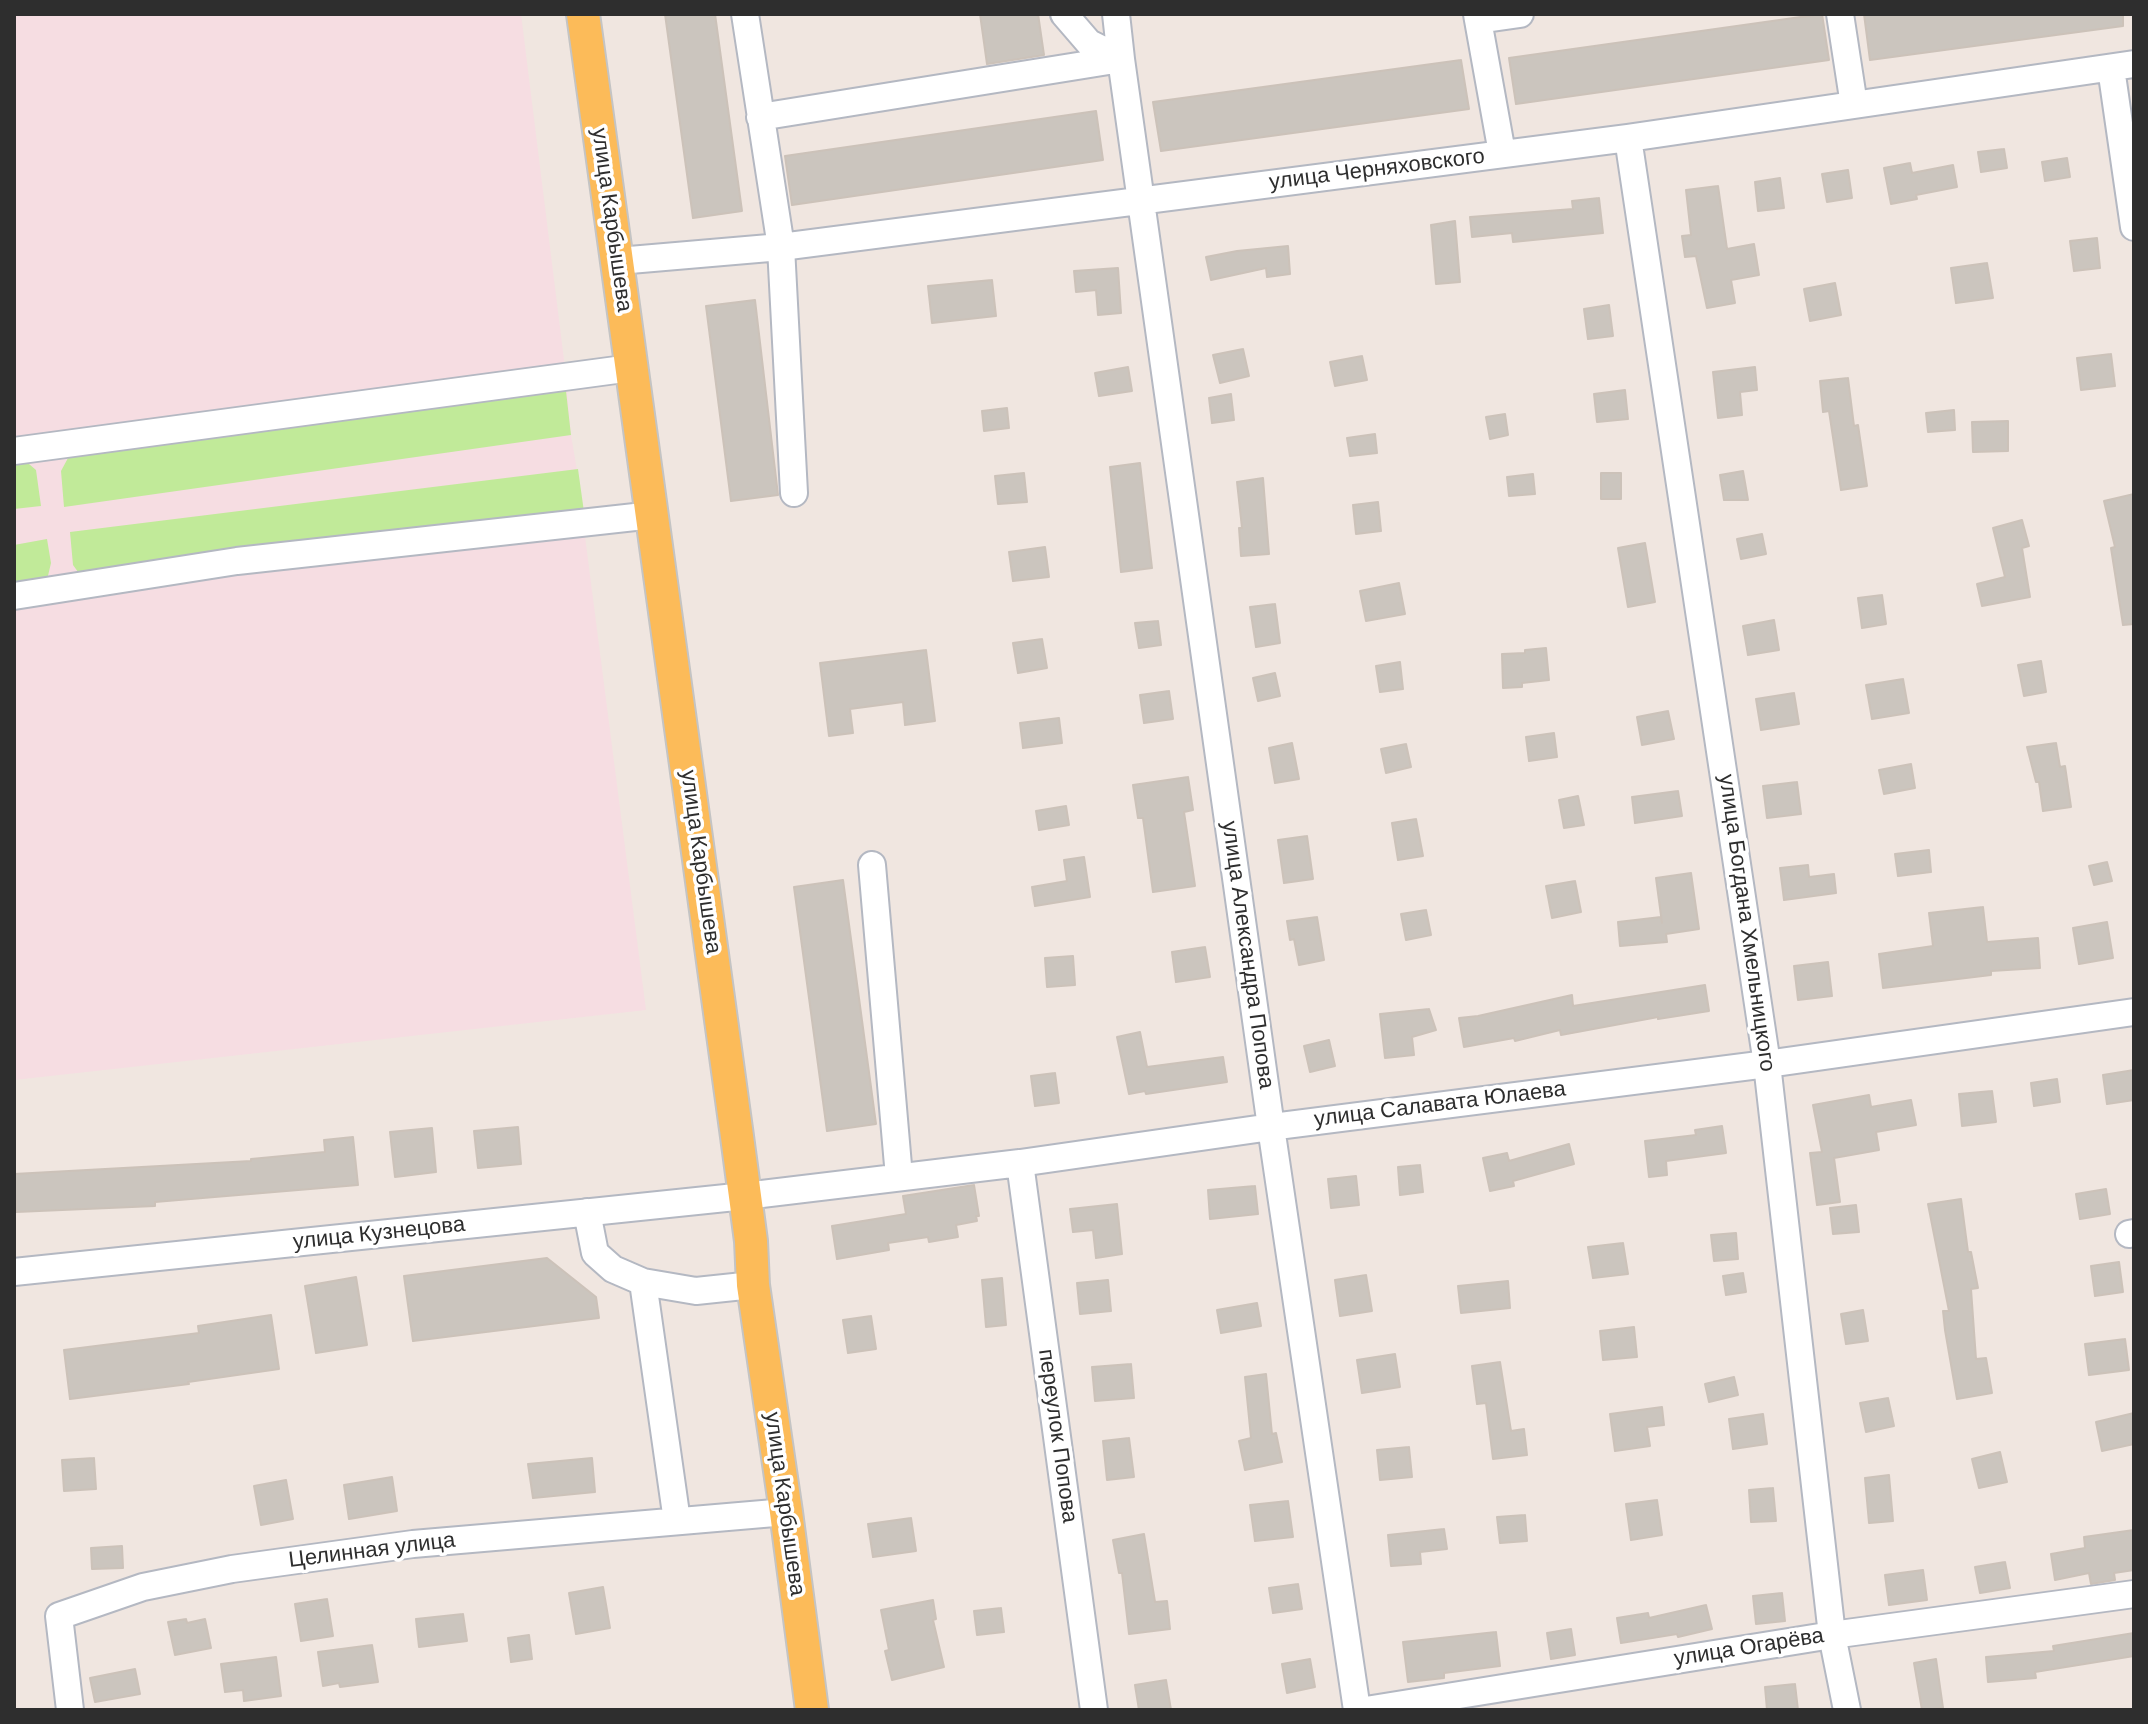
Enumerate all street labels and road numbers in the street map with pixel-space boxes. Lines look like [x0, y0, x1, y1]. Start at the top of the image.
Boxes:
street label: улица Карбышева [585, 126, 637, 314]
street label: улица Черняховского [1268, 144, 1486, 196]
street label: улица Карбышева [674, 768, 726, 956]
street label: улица Богдана Хмельницкого [1712, 773, 1780, 1073]
street label: улица Александра Попова [1215, 819, 1279, 1091]
street label: улица Салавата Юлаева [1313, 1076, 1567, 1134]
street label: улица Кузнецова [292, 1212, 466, 1256]
street label: переулок Попова [1032, 1347, 1082, 1525]
street label: улица Карбышева [758, 1410, 810, 1598]
street label: Целинная улица [287, 1528, 457, 1574]
street label: улица Огарёва [1672, 1623, 1826, 1673]

